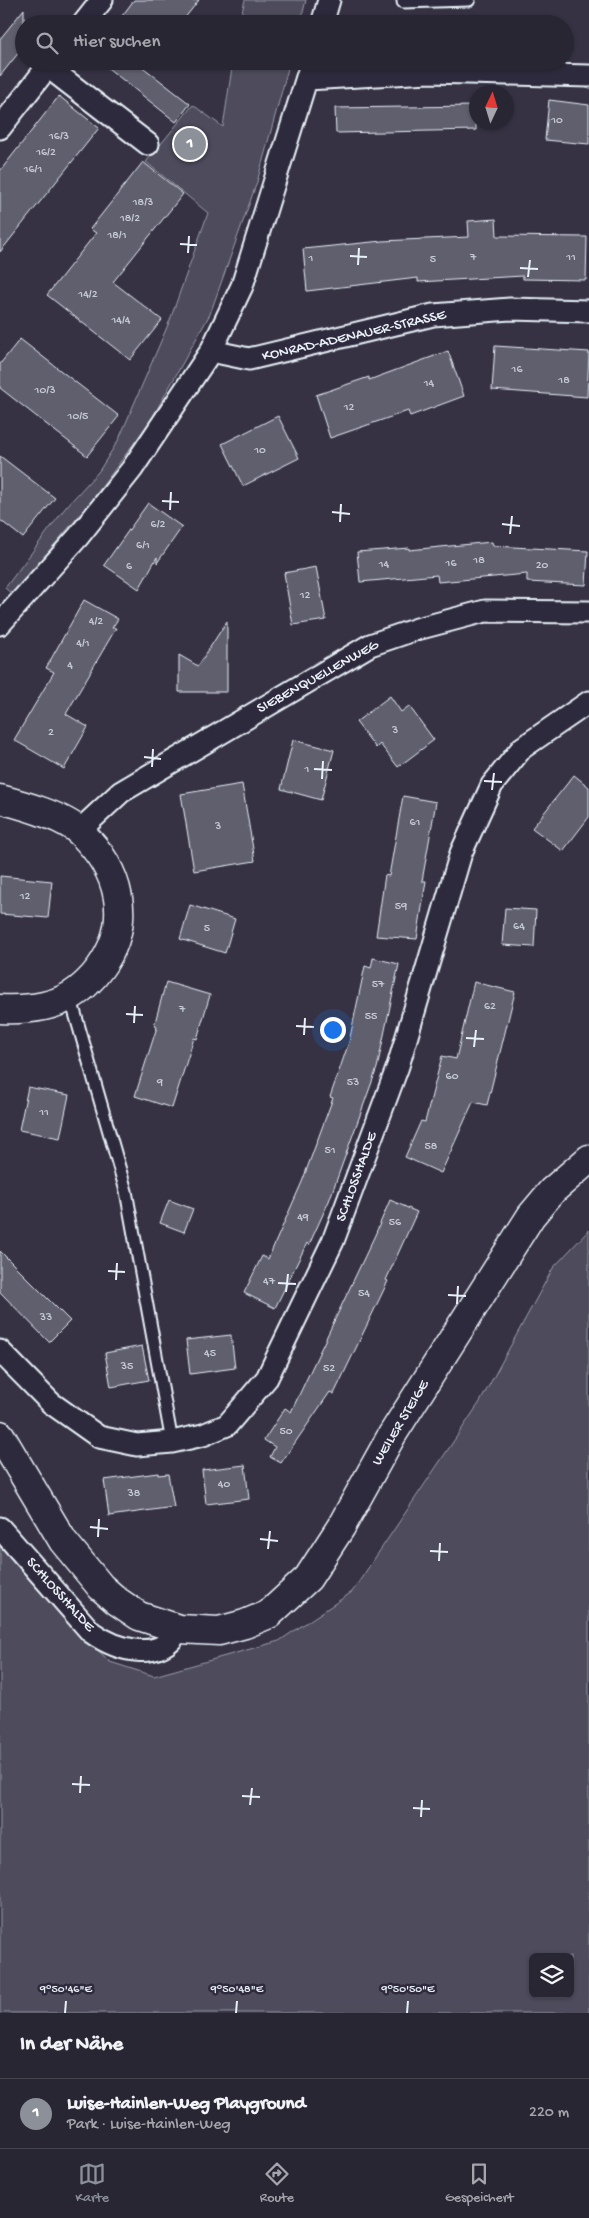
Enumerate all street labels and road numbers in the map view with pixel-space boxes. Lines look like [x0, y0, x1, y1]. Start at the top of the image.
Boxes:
street label: KONRAD-ADENAUER-STRASSE [260, 306, 448, 366]
street label: SIEBENQUELLENWEG [254, 636, 383, 718]
street label: SCHLOSSHALDE [332, 1129, 382, 1224]
street label: WEILER STEIGE [368, 1376, 434, 1469]
street label: SCHLOSSHALDE [22, 1554, 99, 1636]

